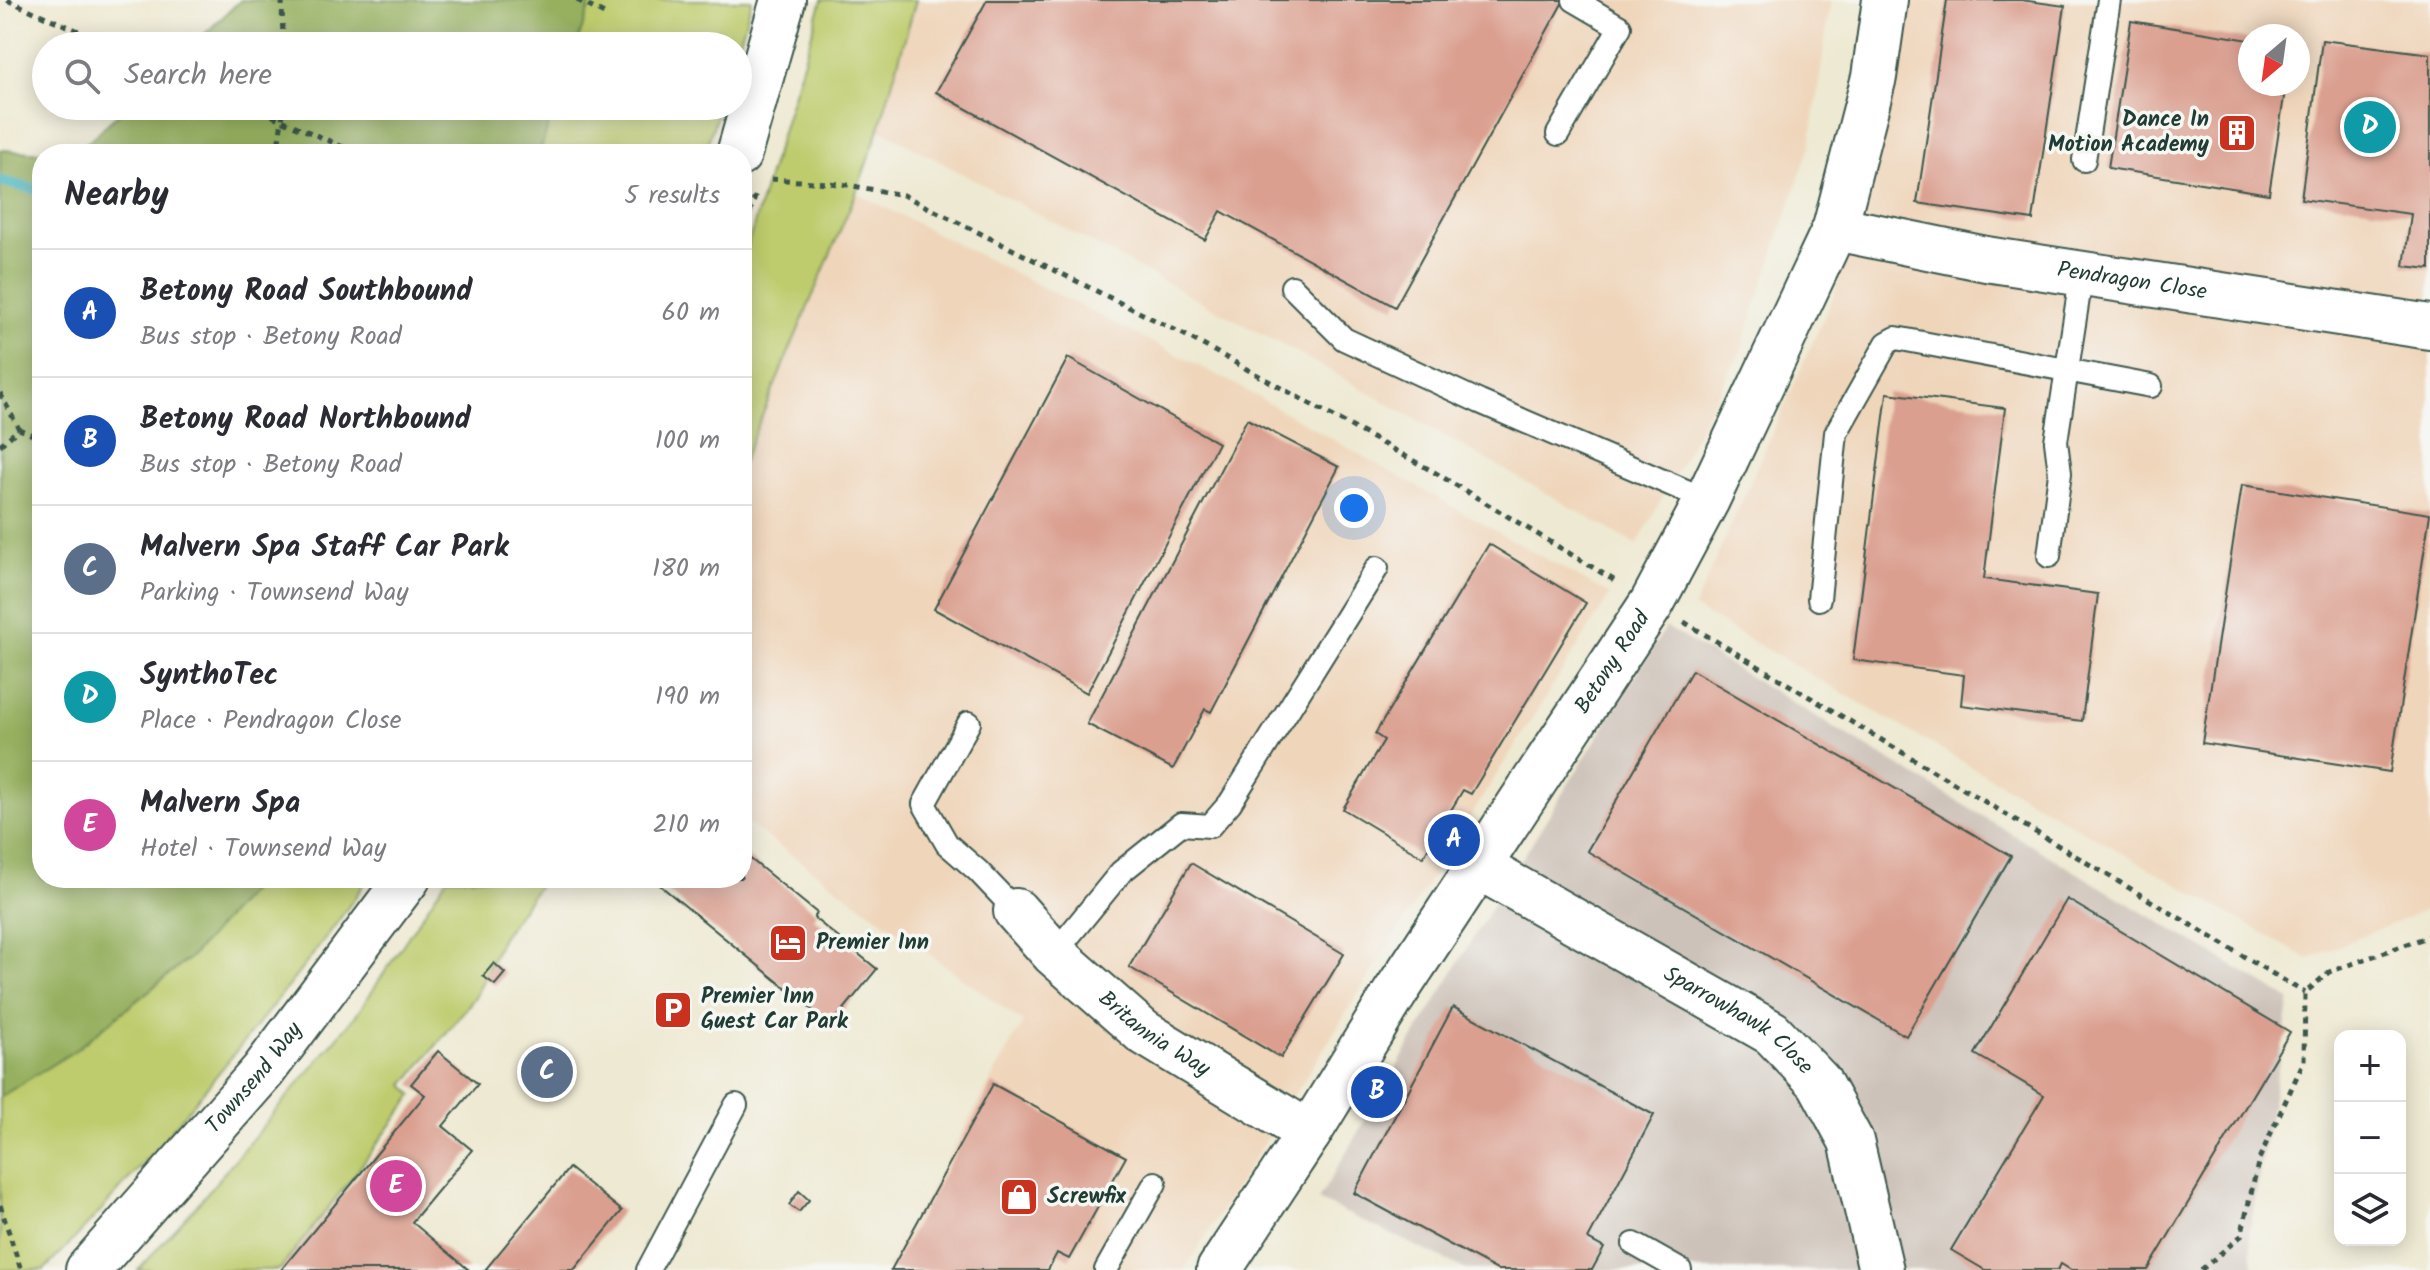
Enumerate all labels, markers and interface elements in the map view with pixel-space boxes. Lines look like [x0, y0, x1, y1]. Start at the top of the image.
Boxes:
north arrow [2238, 24, 2310, 96]
search box [32, 32, 752, 120]
text: Search here [124, 52, 272, 100]
icon: search [60, 54, 104, 98]
pin: D [2344, 97, 2396, 157]
place label: Dance In Motion Academy [2048, 103, 2210, 163]
building icon: Dance In Motion Academy [2216, 112, 2258, 154]
text: Nearby [64, 169, 169, 223]
text: 5 results [624, 175, 720, 217]
street label: Pendragon Close [2055, 253, 2210, 310]
text: Betony Road Southbound [140, 268, 472, 316]
text: A [82, 292, 98, 334]
text: 60 m [661, 292, 720, 334]
text: Bus stop · Betony Road [140, 316, 402, 358]
text: Betony Road Northbound [140, 396, 471, 444]
text: B [82, 420, 98, 462]
text: 100 m [655, 420, 720, 462]
text: Bus stop · Betony Road [140, 444, 402, 486]
your location [1334, 488, 1374, 528]
text: Malvern Spa Staff Car Park [140, 524, 509, 572]
text: C [82, 548, 98, 590]
text: 180 m [652, 548, 720, 590]
text: Parking · Townsend Way [140, 572, 408, 614]
street label: Betony Road [1566, 603, 1660, 721]
text: SynthoTec [140, 652, 279, 700]
text: D [81, 676, 99, 718]
text: 190 m [655, 676, 720, 718]
text: Place · Pendragon Close [140, 700, 401, 742]
text: Malvern Spa [140, 780, 300, 828]
text: E [83, 804, 97, 846]
text: 210 m [653, 804, 720, 846]
pin: A [1428, 810, 1480, 870]
text: Hotel · Townsend Way [140, 828, 386, 870]
hotel icon: Premier Inn [767, 922, 809, 964]
place label: Premier Inn [816, 926, 929, 961]
street label: Sparrowhawk Close [1657, 957, 1821, 1084]
place label: Premier Inn Guest Car Park [701, 980, 849, 1040]
street label: Britannia Way [1090, 982, 1217, 1087]
parking icon: Premier Inn Guest Car Park [652, 989, 694, 1031]
street label: Townsend Way [197, 1014, 312, 1142]
map controls [2334, 1030, 2406, 1246]
button: + [2334, 1030, 2406, 1102]
pin: C [521, 1042, 573, 1102]
pin: B [1351, 1062, 1403, 1122]
button: − [2334, 1102, 2406, 1174]
pin: E [370, 1156, 422, 1216]
button: layers [2334, 1174, 2406, 1246]
shop icon: Screwfix [998, 1176, 1040, 1218]
place label: Screwfix [1047, 1180, 1127, 1215]

